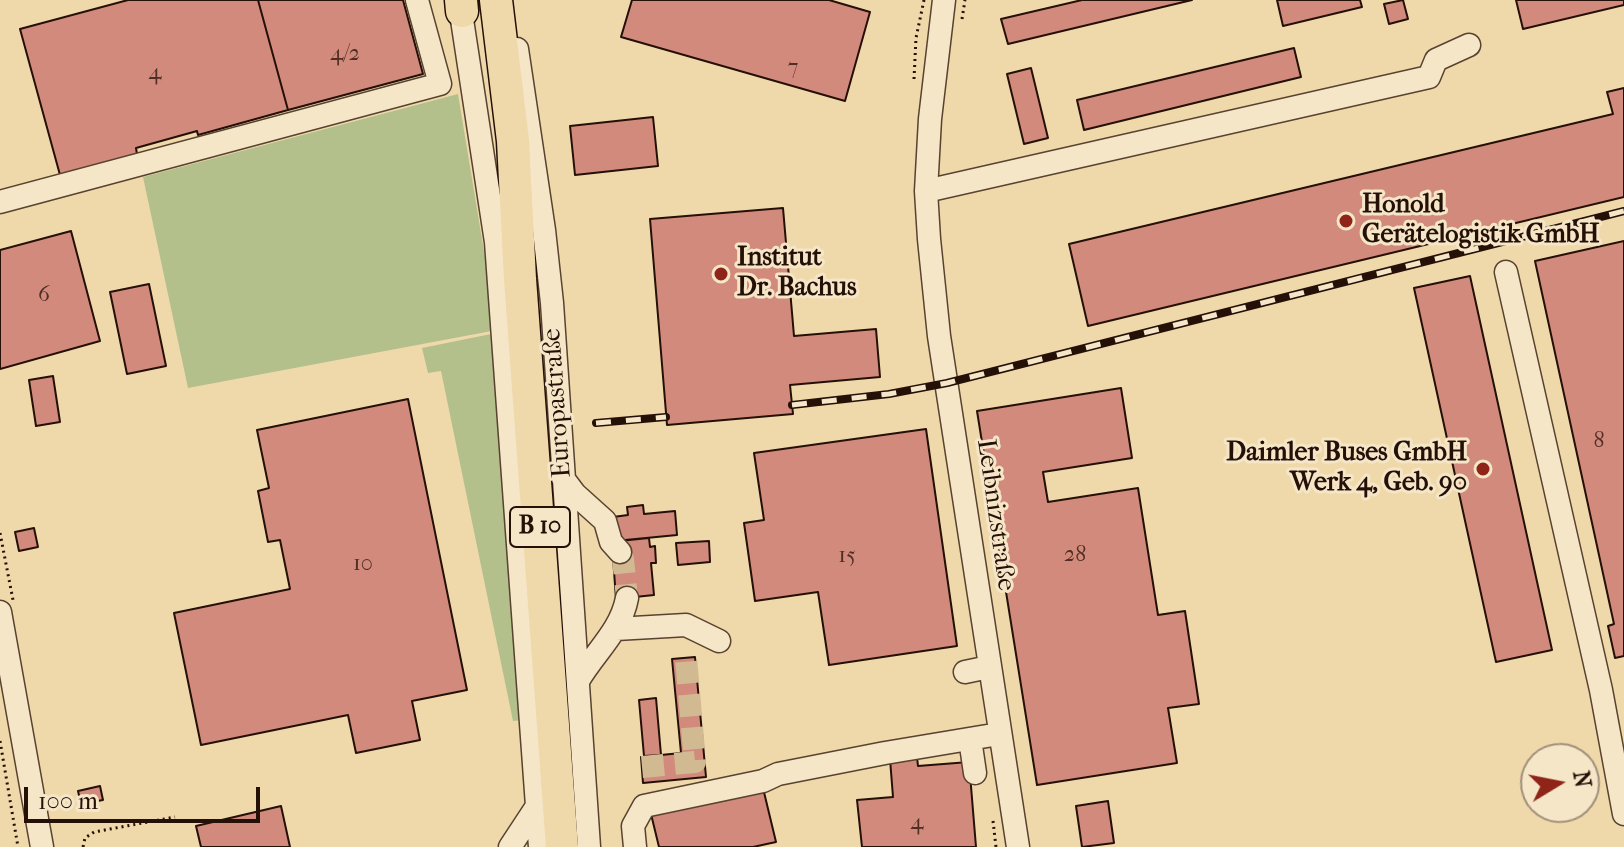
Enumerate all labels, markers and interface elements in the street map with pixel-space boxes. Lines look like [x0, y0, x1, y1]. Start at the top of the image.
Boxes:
house number: 4/2 [330, 42, 360, 68]
house number: 7 [788, 56, 798, 82]
house number: 4 [149, 61, 161, 87]
place label: Honold Gerätelogistik GmbH [1362, 190, 1600, 252]
marker: Honold Gerätelogistik GmbH [1337, 212, 1355, 230]
place label: Institut Dr. Bachus [737, 243, 857, 304]
marker: Institut Dr. Bachus [712, 265, 730, 283]
house number: 6 [38, 283, 50, 309]
street label: Europastraße [537, 327, 579, 479]
house number: 8 [1593, 429, 1605, 455]
street label: Leibnizstraße [969, 437, 1021, 593]
place label: Daimler Buses GmbH Werk 4, Geb. 90 [1226, 438, 1467, 500]
marker: Daimler Buses GmbH Werk 4, Geb. 90 [1474, 460, 1492, 478]
road number: B 10 [510, 507, 570, 547]
house number: 28 [1064, 543, 1086, 569]
house number: 15 [838, 544, 856, 570]
house number: 10 [353, 552, 373, 578]
north arrow [1520, 743, 1600, 823]
text: N [1567, 769, 1596, 790]
scale bar [28, 771, 264, 821]
text: 100 m [38, 787, 98, 815]
house number: 4 [911, 811, 923, 837]

